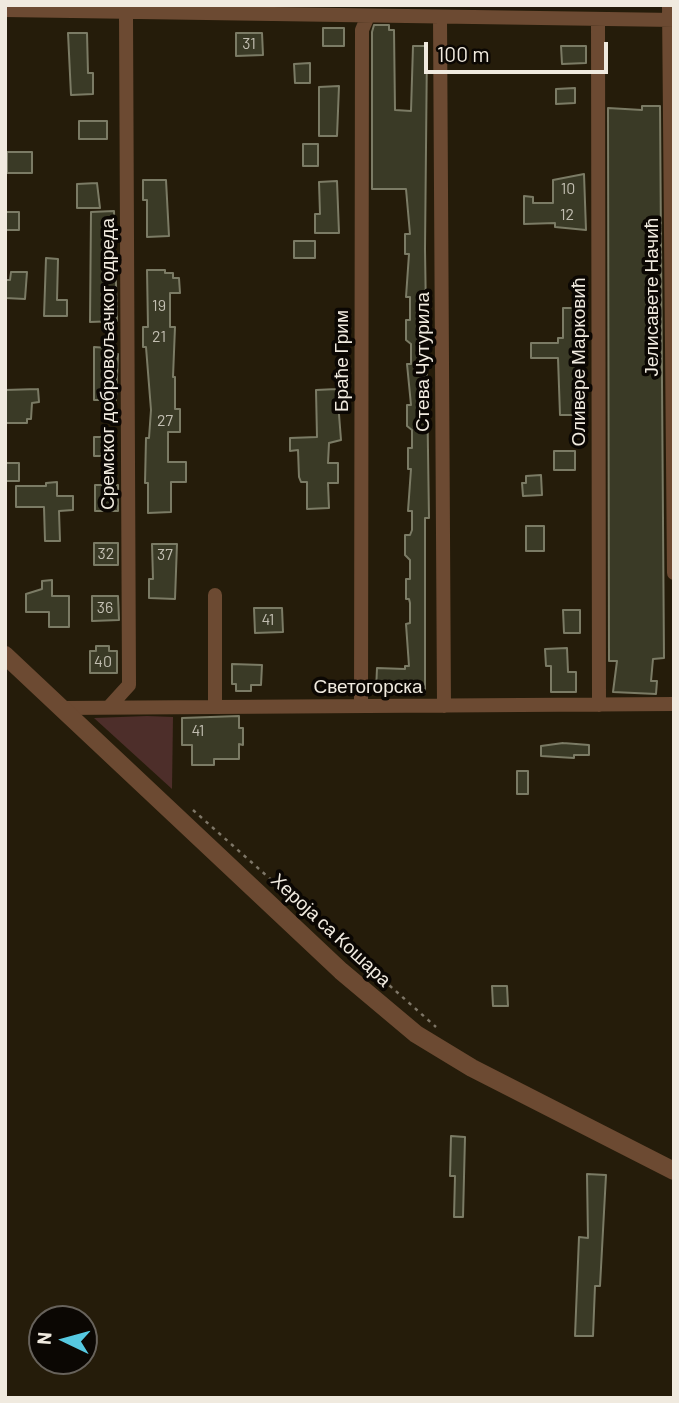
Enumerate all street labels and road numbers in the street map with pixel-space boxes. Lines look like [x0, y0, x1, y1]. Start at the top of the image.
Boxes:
street label: Сремског добровољачког одреда [97, 218, 119, 510]
street label: Јелисавете Начић [641, 218, 663, 376]
street label: Оливере Марковић [568, 277, 590, 447]
street label: Стева Чутурила [412, 292, 434, 432]
street label: Браће Грим [331, 310, 353, 412]
street label: Светогорска [313, 676, 423, 698]
street label: Хероја са Кошара [266, 869, 396, 991]

